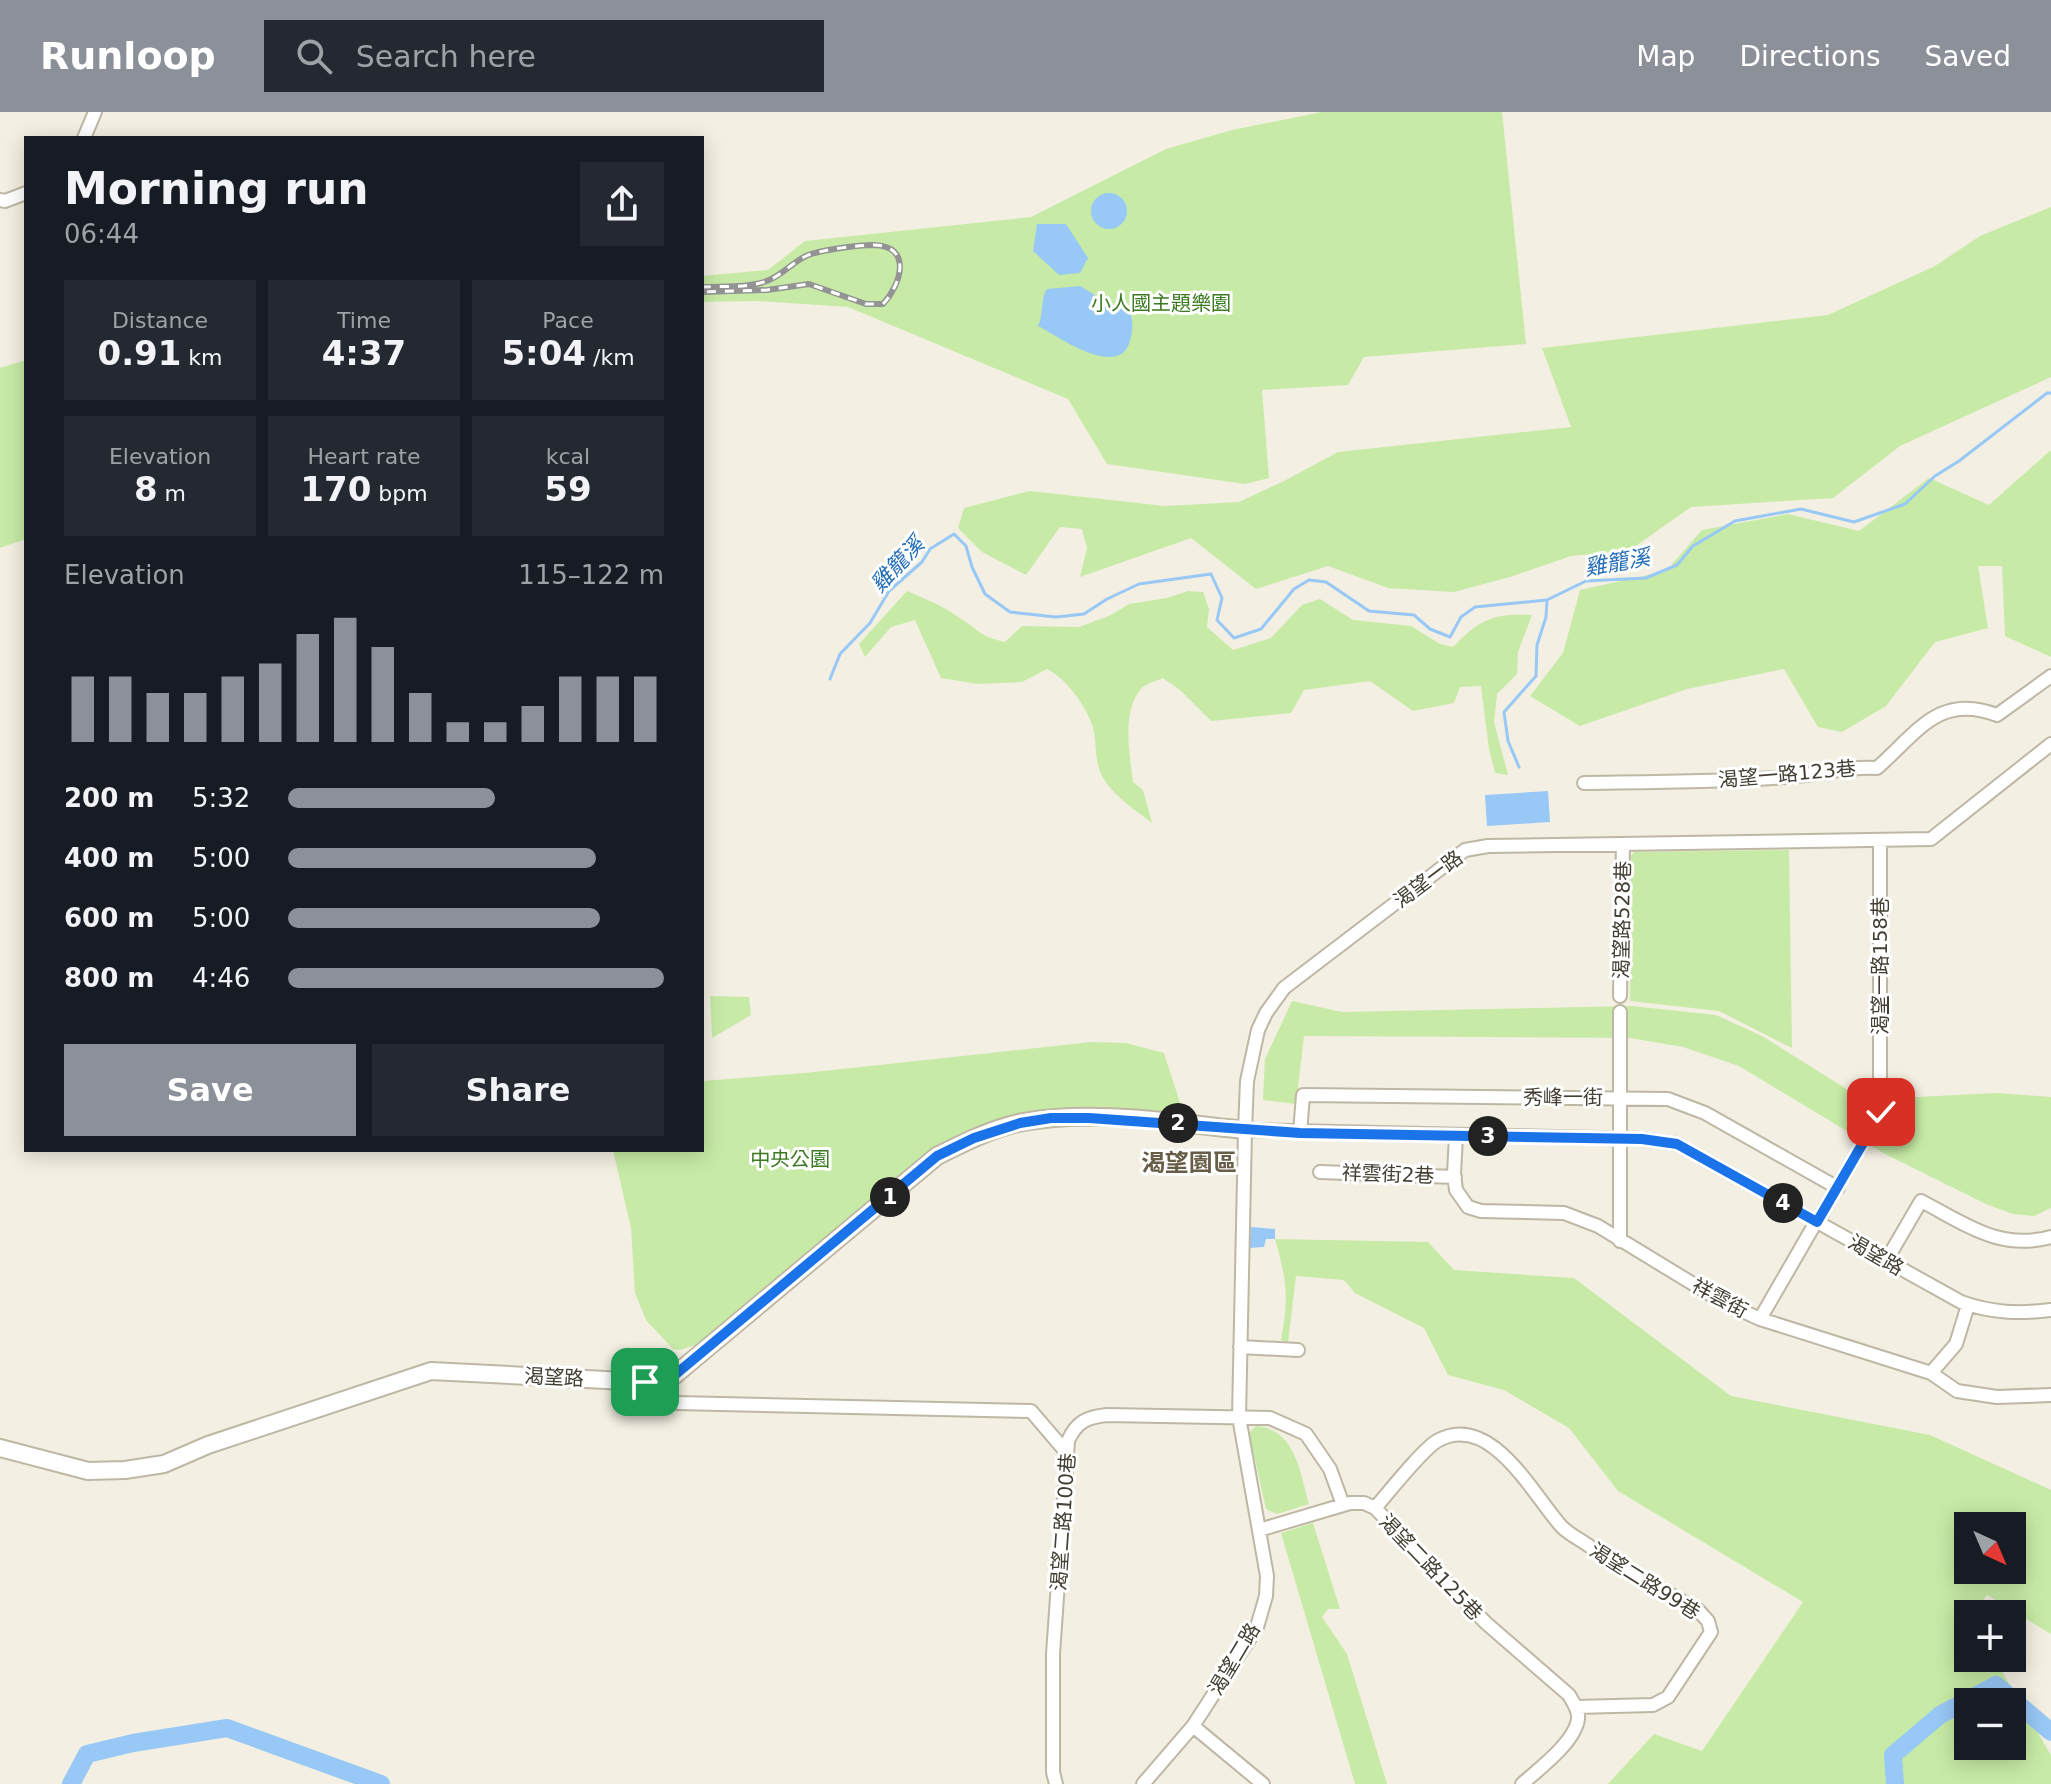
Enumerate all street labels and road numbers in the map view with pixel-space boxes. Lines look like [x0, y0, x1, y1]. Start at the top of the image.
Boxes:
street label: 渴望一路123巷 [1717, 756, 1857, 792]
street label: 渴望一路 [1389, 845, 1467, 913]
street label: 渴望路528巷 [1609, 861, 1635, 979]
street label: 渴望一路158巷 [1868, 897, 1892, 1035]
street label: 秀峰一街 [1523, 1085, 1603, 1109]
street label: 祥雲街2巷 [1341, 1160, 1435, 1188]
street label: 渴望路 [1844, 1230, 1908, 1280]
street label: 祥雲街 [1688, 1273, 1752, 1323]
street label: 渴望路 [523, 1363, 585, 1391]
street label: 渴望二路100巷 [1046, 1452, 1080, 1592]
street label: 渴望二路125巷 [1374, 1509, 1488, 1625]
street label: 渴望二路99巷 [1585, 1538, 1705, 1624]
street label: 渴望二路 [1203, 1619, 1265, 1699]

